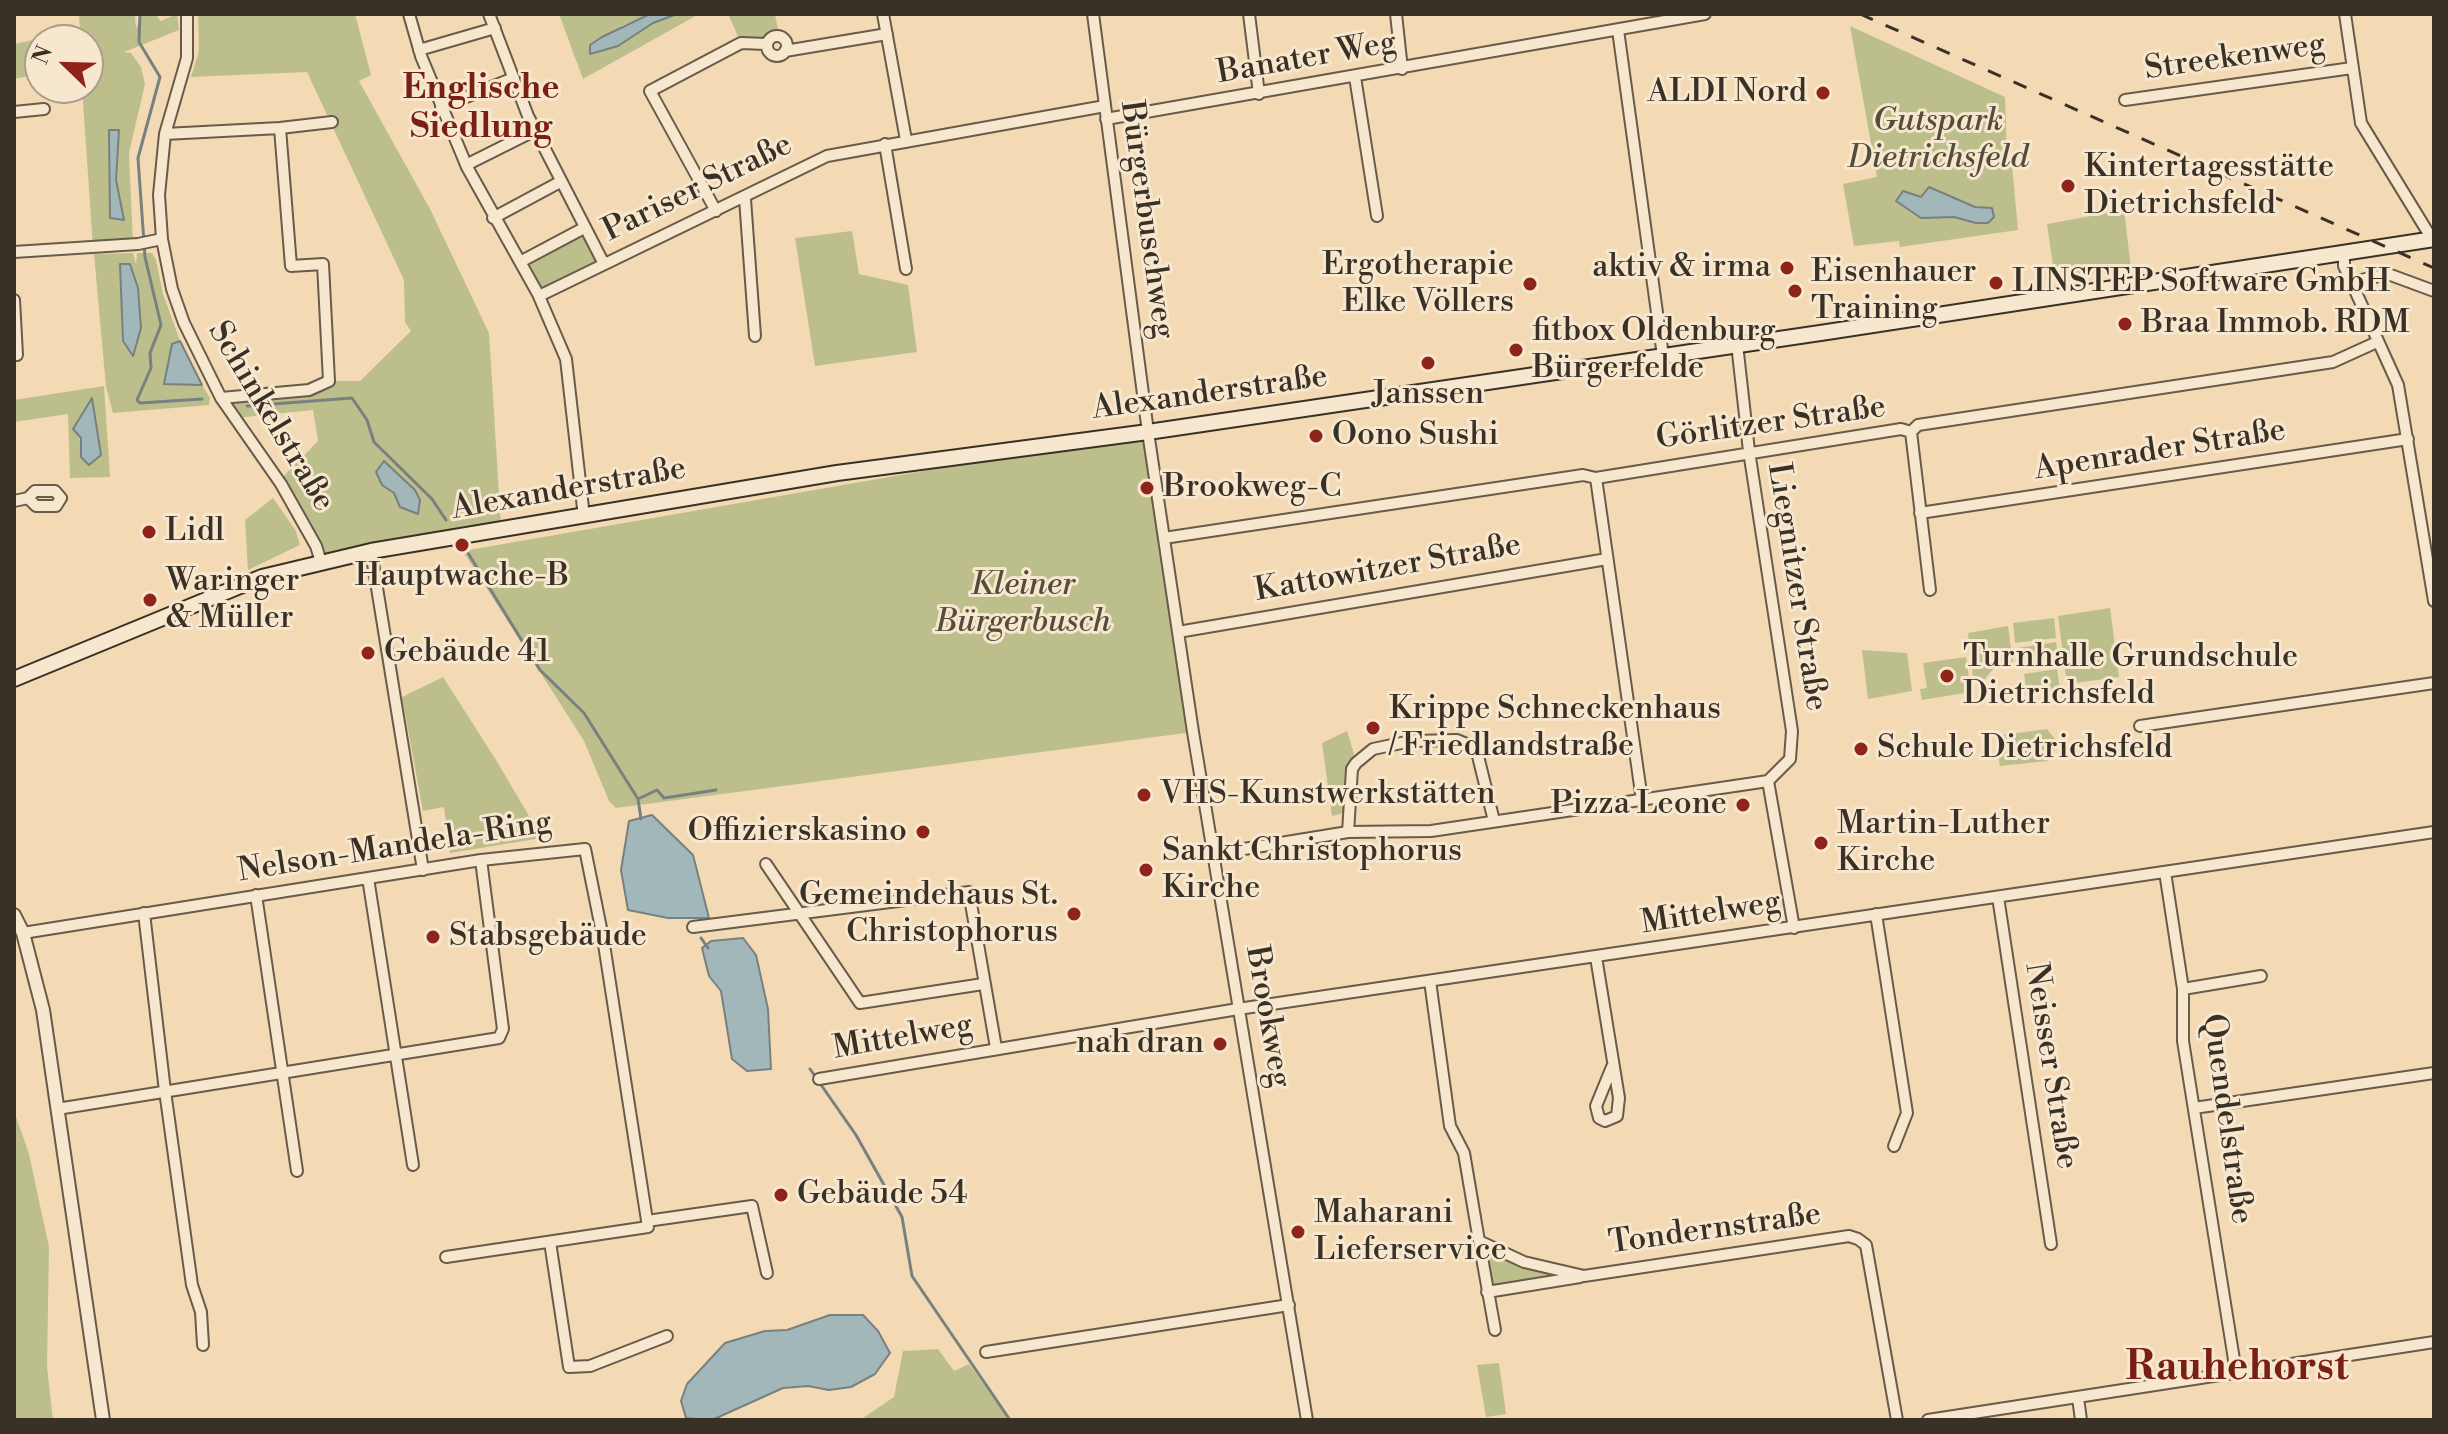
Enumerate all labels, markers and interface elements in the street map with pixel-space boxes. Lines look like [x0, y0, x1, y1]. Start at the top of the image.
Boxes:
north arrow [24, 24, 104, 104]
street label: Banater Weg [1214, 24, 1400, 94]
street label: Streekenweg [2142, 26, 2328, 90]
text: N [27, 42, 59, 68]
district label: Englische Siedlung [402, 70, 560, 150]
place label: ALDI Nord [1647, 74, 1807, 112]
marker: ALDI Nord [1814, 84, 1832, 102]
street label: Bürgerbuschweg [1110, 98, 1182, 342]
park label: Gutspark Dietrichsfeld [1848, 103, 2028, 178]
street label: Pariser Straße [597, 127, 799, 251]
place label: Kintertagesstätte Dietrichsfeld [2084, 149, 2334, 224]
marker: Kintertagesstätte Dietrichsfeld [2059, 177, 2077, 195]
place label: Ergotherapie Elke Völlers [1322, 247, 1514, 322]
place label: aktiv & irma [1592, 249, 1771, 287]
place label: Eisenhauer Training [1811, 254, 1976, 329]
marker: aktiv & irma [1778, 259, 1796, 277]
place label: LINSTEP Software GmbH [2012, 264, 2390, 302]
marker: LINSTEP Software GmbH [1987, 274, 2005, 292]
marker: Ergotherapie Elke Völlers [1521, 275, 1539, 293]
marker: Eisenhauer Training [1786, 282, 1804, 300]
place label: Braa Immob. RDM [2141, 305, 2410, 343]
place label: fitbox Oldenburg Bürgerfelde [1532, 313, 1776, 388]
street label: Schinkelstraße [198, 315, 342, 519]
marker: Braa Immob. RDM [2116, 315, 2134, 333]
marker: fitbox Oldenburg Bürgerfelde [1507, 341, 1525, 359]
marker: Janssen [1419, 354, 1437, 372]
street label: Alexanderstraße [1090, 358, 1330, 430]
place label: Janssen [1372, 376, 1484, 414]
street label: Görlitzer Straße [1654, 389, 1888, 459]
street label: Apenrader Straße [2032, 412, 2288, 490]
place label: Oono Sushi [1332, 417, 1499, 455]
marker: Oono Sushi [1307, 427, 1325, 445]
street label: Alexanderstraße [449, 450, 689, 530]
street label: Liegnitzer Straße [1757, 460, 1835, 714]
place label: Brookweg-C [1163, 469, 1341, 507]
marker: Brookweg-C [1138, 479, 1156, 497]
place label: Lidl [165, 513, 224, 551]
marker: Lidl [140, 523, 158, 541]
street label: Kattowitzer Straße [1252, 527, 1524, 611]
marker: Hauptwache-B [453, 536, 471, 554]
place label: Hauptwache-B [355, 558, 569, 596]
place label: Waringer & Müller [166, 563, 299, 638]
park label: Kleiner Bürgerbusch [935, 567, 1111, 642]
marker: Waringer & Müller [141, 591, 159, 609]
place label: Gebäude 41 [384, 634, 550, 672]
place label: Turnhalle Grundschule Dietrichsfeld [1963, 639, 2298, 714]
marker: Gebäude 41 [359, 644, 377, 662]
marker: Turnhalle Grundschule Dietrichsfeld [1938, 667, 1956, 685]
place label: Krippe Schneckenhaus / Friedlandstraße [1389, 691, 1721, 766]
marker: Krippe Schneckenhaus / Friedlandstraße [1364, 719, 1382, 737]
place label: Schule Dietrichsfeld [1877, 730, 2172, 768]
marker: Schule Dietrichsfeld [1852, 740, 1870, 758]
place label: VHS-Kunstwerkstätten [1160, 776, 1496, 814]
marker: VHS-Kunstwerkstätten [1135, 786, 1153, 804]
place label: Pizza Leone [1550, 786, 1727, 824]
marker: Pizza Leone [1734, 796, 1752, 814]
street label: Nelson-Mandela-Ring [235, 804, 555, 892]
place label: Martin-Luther Kirche [1837, 806, 2050, 881]
place label: Offizierskasino [688, 813, 907, 851]
marker: Offizierskasino [914, 823, 932, 841]
place label: Sankt Christophorus Kirche [1162, 833, 1462, 908]
marker: Martin-Luther Kirche [1812, 834, 1830, 852]
marker: Sankt Christophorus Kirche [1137, 861, 1155, 879]
place label: Gemeindehaus St. Christophorus [799, 877, 1058, 952]
street label: Mittelweg [1638, 884, 1784, 944]
marker: Gemeindehaus St. Christophorus [1065, 905, 1083, 923]
place label: Stabsgebäude [449, 918, 647, 956]
marker: Stabsgebäude [424, 928, 442, 946]
street label: Brookweg [1236, 943, 1298, 1091]
street label: Neisser Straße [2015, 960, 2085, 1172]
street label: Mittelweg [830, 1007, 976, 1069]
street label: Quendelstraße [2192, 1011, 2260, 1227]
place label: nah dran [1076, 1025, 1204, 1063]
marker: nah dran [1211, 1035, 1229, 1053]
place label: Gebäude 54 [797, 1176, 968, 1214]
marker: Gebäude 54 [772, 1186, 790, 1204]
place label: Maharani Lieferservice [1314, 1195, 1507, 1270]
street label: Tondernstraße [1606, 1196, 1824, 1264]
marker: Maharani Lieferservice [1289, 1223, 1307, 1241]
district label: Rauhehorst [2125, 1345, 2349, 1393]

